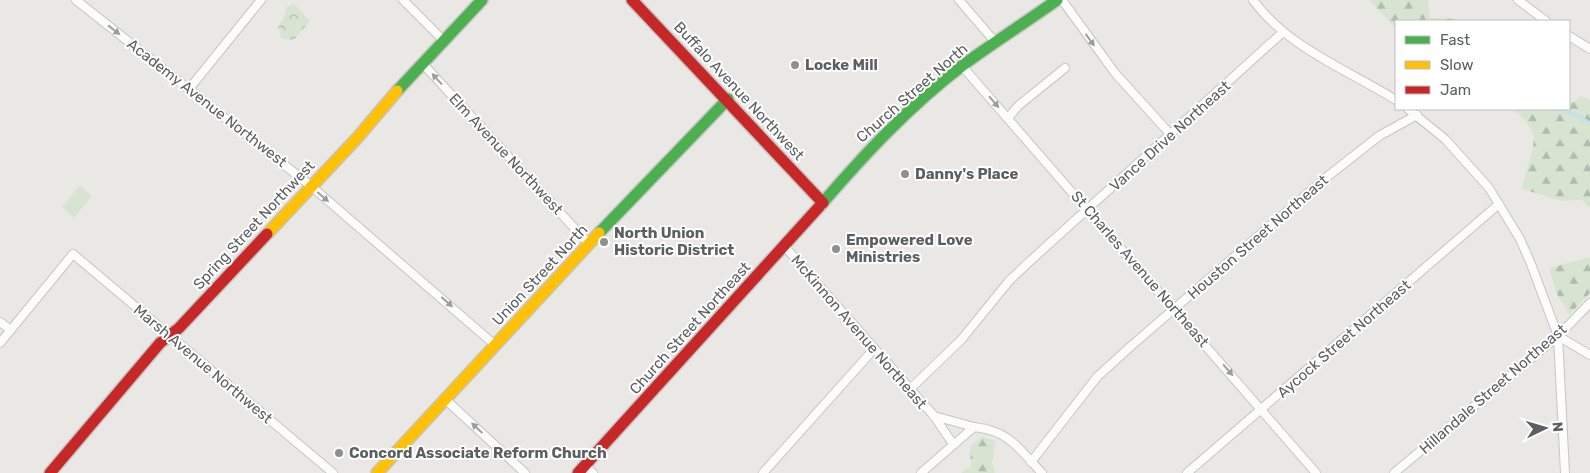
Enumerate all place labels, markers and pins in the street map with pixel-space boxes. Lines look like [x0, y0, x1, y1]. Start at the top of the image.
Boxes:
place label: Locke Mill [805, 56, 878, 74]
marker: Locke Mill [789, 59, 801, 71]
place label: Danny's Place [915, 165, 1019, 183]
marker: Danny's Place [899, 168, 911, 180]
place label: North Union Historic District [614, 224, 734, 259]
place label: Empowered Love Ministries [846, 231, 973, 266]
marker: North Union Historic District [598, 236, 610, 248]
marker: Empowered Love Ministries [830, 243, 842, 255]
place label: Concord Associate Reform Church [349, 444, 607, 462]
marker: Concord Associate Reform Church [333, 447, 345, 459]

